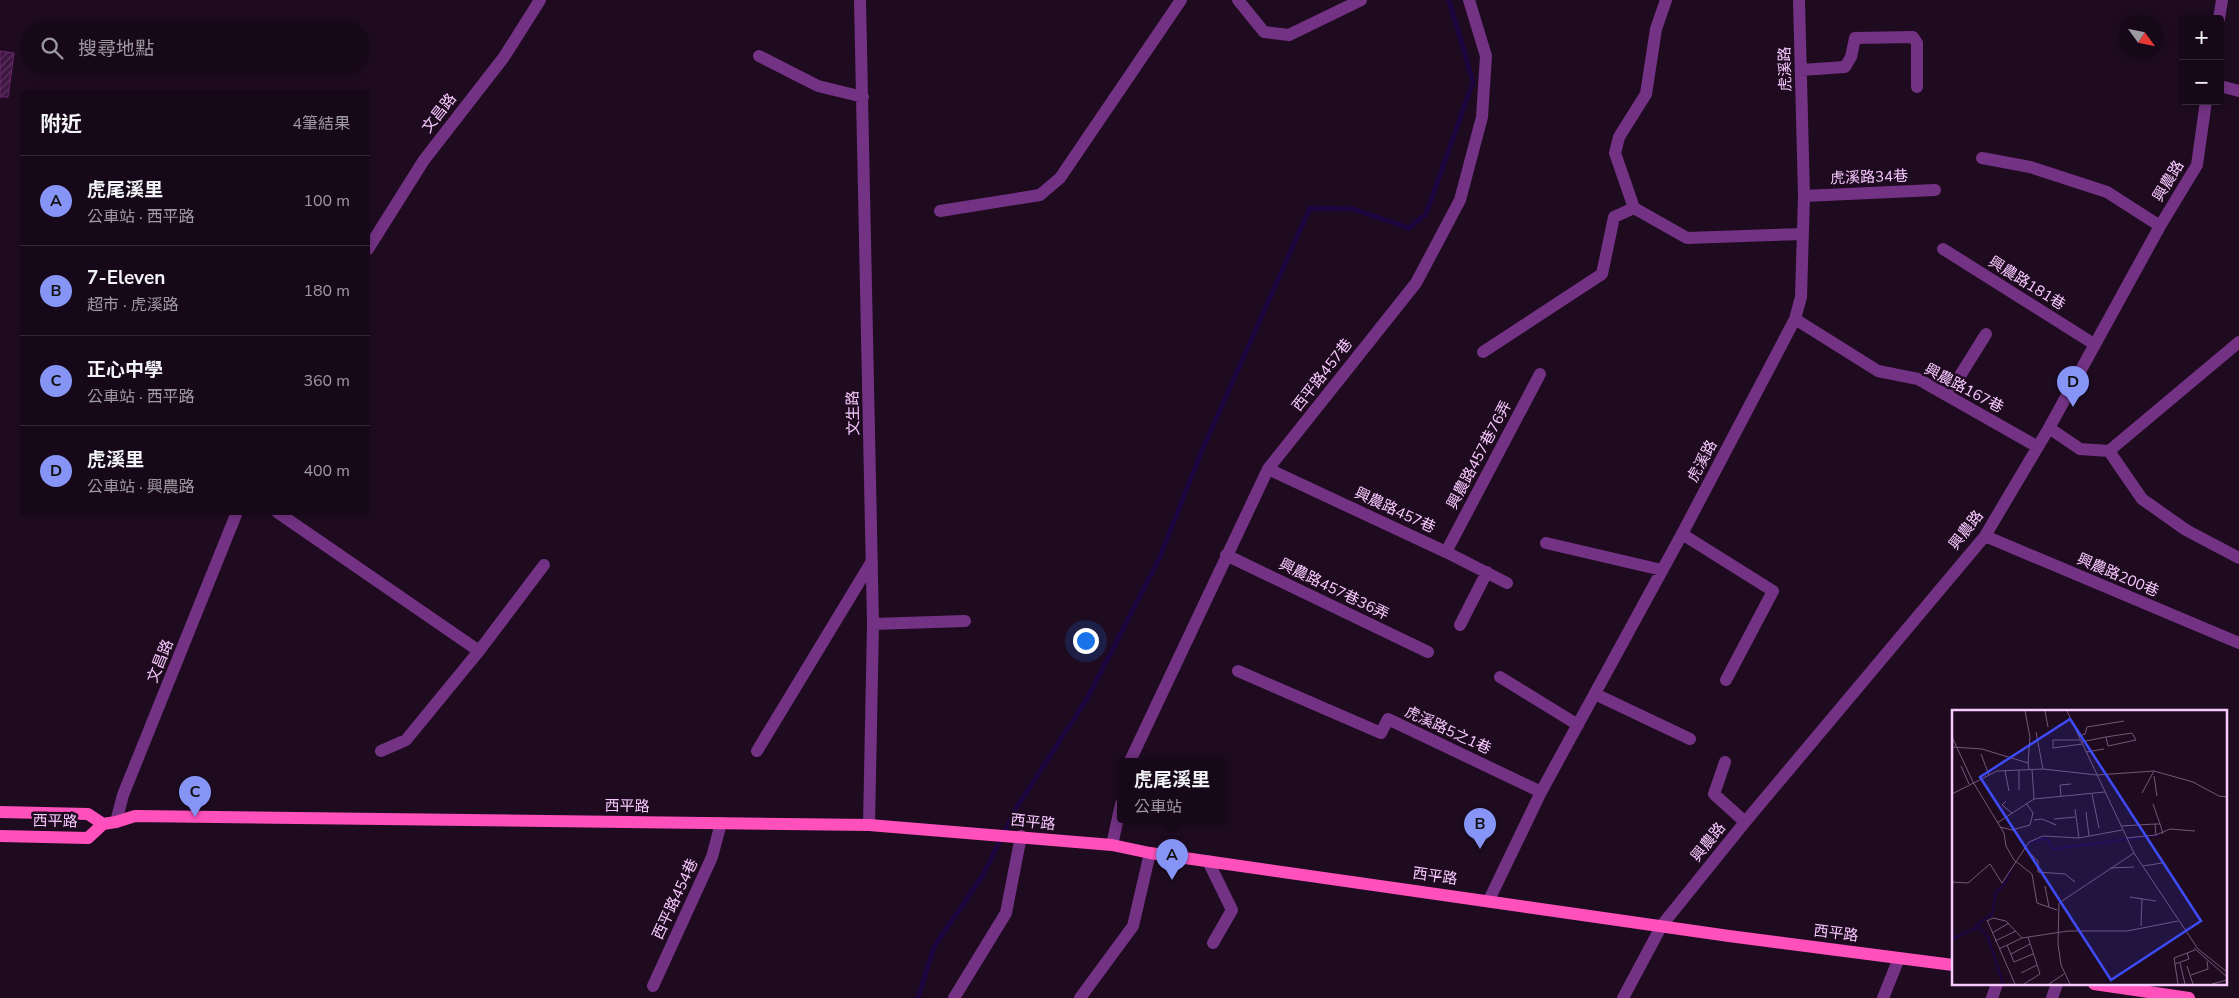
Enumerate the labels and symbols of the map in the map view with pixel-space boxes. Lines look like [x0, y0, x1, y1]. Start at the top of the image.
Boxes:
north arrow [2119, 15, 2164, 60]
street label: 虎溪路 [1775, 46, 1795, 92]
street label: 文昌路 [417, 89, 461, 137]
street label: 興農路 [2148, 157, 2188, 205]
street label: 虎溪路34巷 [1830, 166, 1908, 188]
street label: 興農路181巷 [1985, 251, 2069, 315]
street label: 西平路457巷 [1287, 335, 1357, 415]
street label: 興農路167巷 [1921, 359, 2007, 417]
pin: D [2057, 366, 2089, 407]
street label: 文生路 [843, 390, 863, 436]
street label: 興農路457巷76弄 [1442, 397, 1516, 513]
street label: 虎溪路 [1683, 436, 1721, 486]
street label: 興農路457巷 [1351, 483, 1439, 537]
street label: 興農路 [1944, 506, 1988, 554]
street label: 興農路200巷 [2074, 549, 2162, 601]
street label: 興農路457巷36弄 [1276, 554, 1392, 624]
your location [1073, 628, 1099, 654]
street label: 文昌路 [142, 636, 178, 686]
street label: 虎溪路5之1巷 [1402, 701, 1494, 759]
inset map [1952, 710, 2226, 986]
pin: C [179, 776, 211, 817]
street label: 西平路 [604, 796, 650, 816]
pin: B [1464, 808, 1496, 849]
street label: 西平路 [1010, 810, 1056, 834]
street label: 西平路 [32, 811, 78, 831]
street label: 興農路 [1686, 818, 1730, 866]
pin: A [1156, 839, 1188, 880]
street label: 西平路454巷 [648, 855, 702, 943]
street label: 西平路 [1411, 863, 1459, 889]
street label: 西平路 [1812, 920, 1860, 946]

